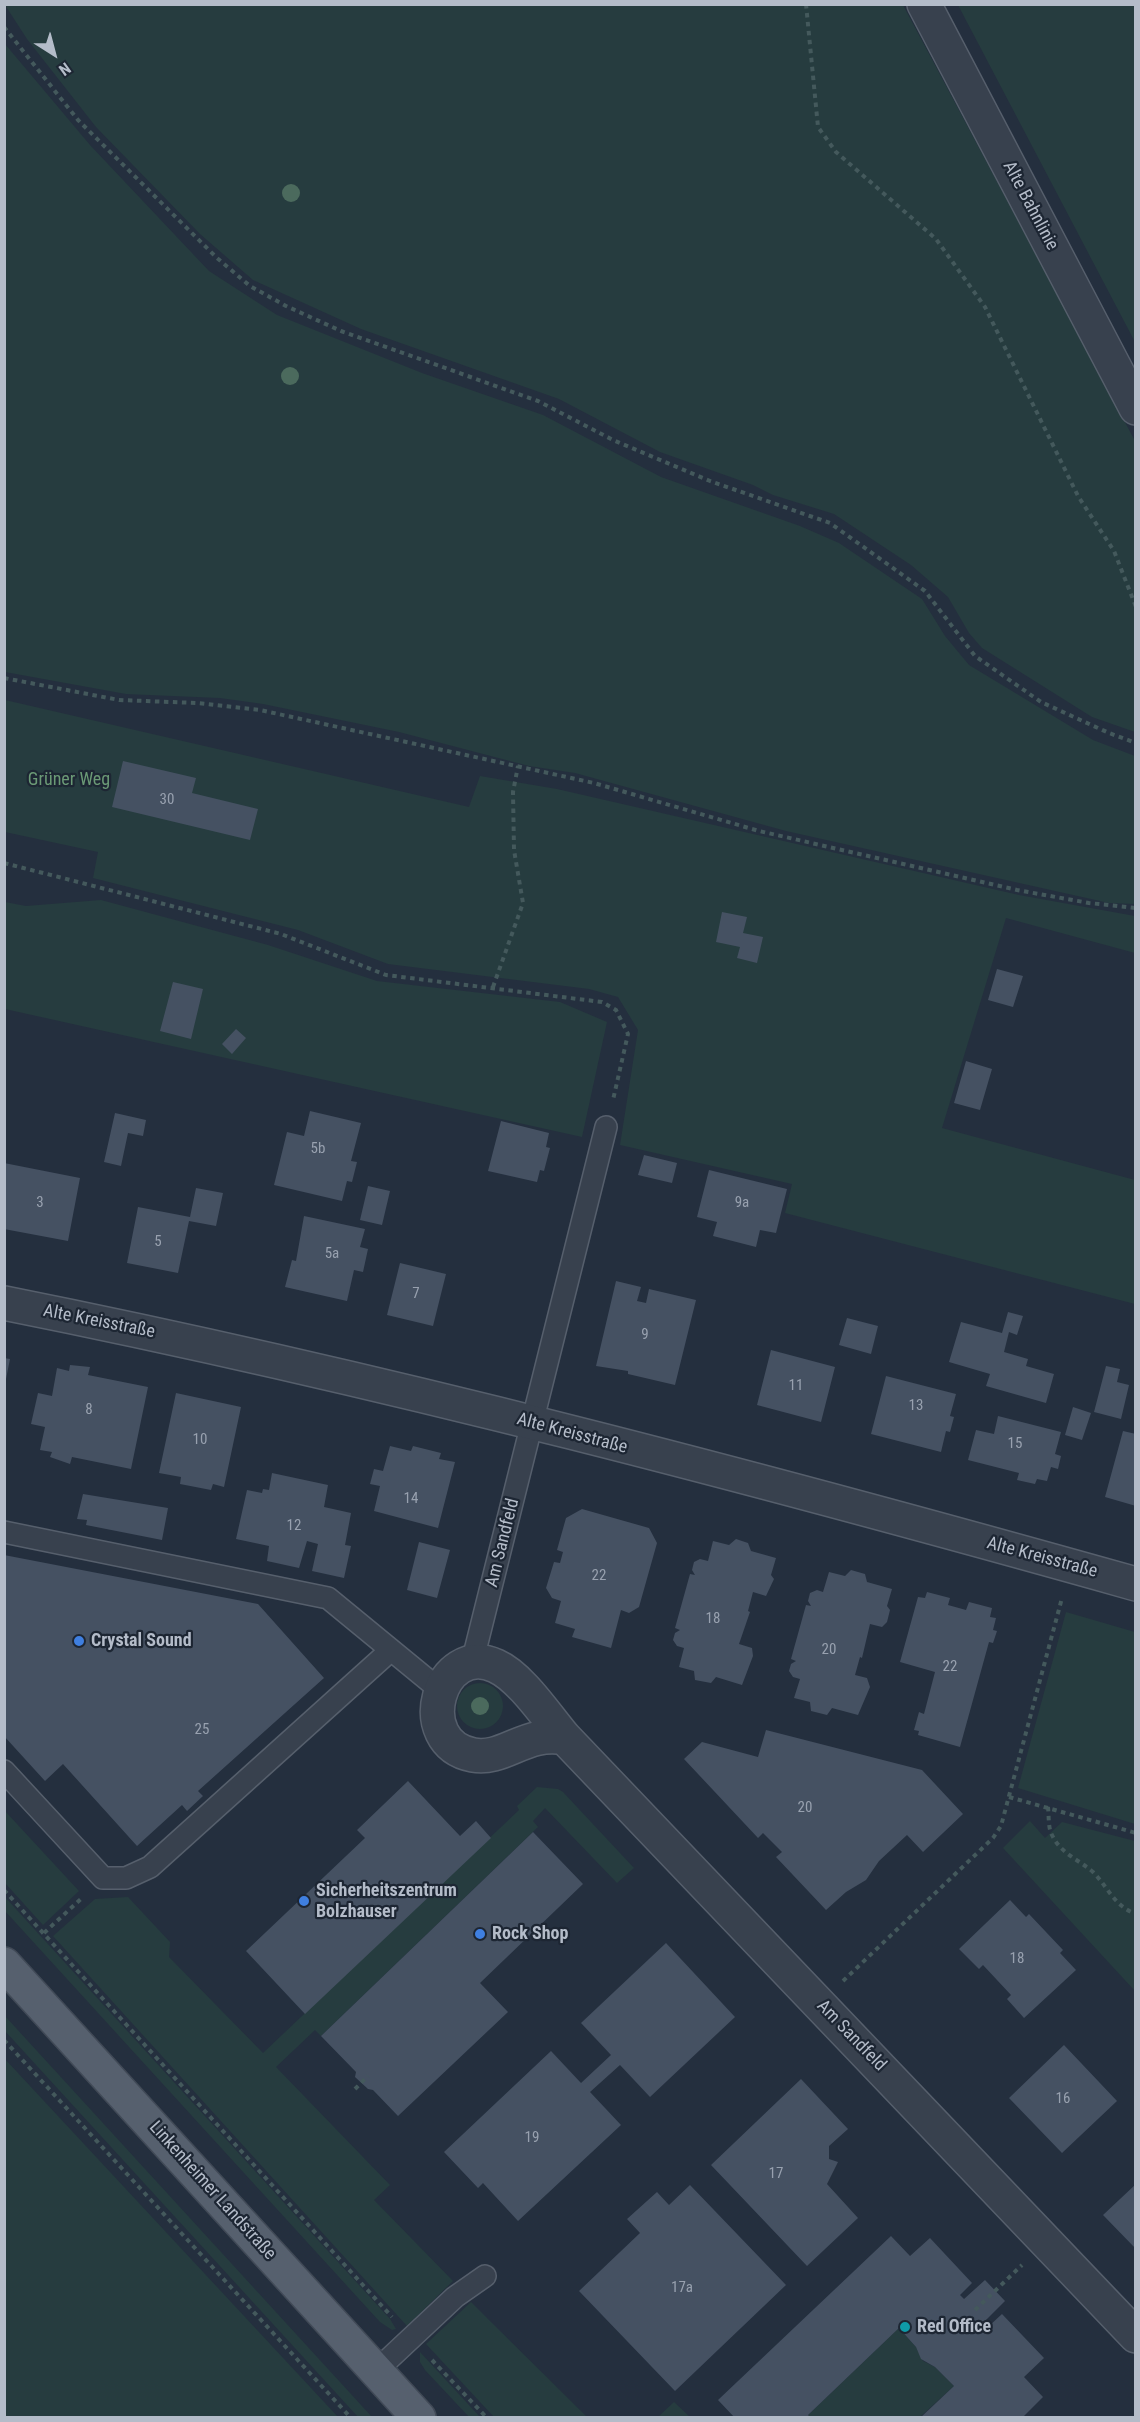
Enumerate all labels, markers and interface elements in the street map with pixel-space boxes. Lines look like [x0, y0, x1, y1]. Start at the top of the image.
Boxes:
north arrow [24, 24, 84, 84]
text: N [55, 58, 74, 80]
street label: Alte Bahnlinie [998, 158, 1062, 254]
park label: Grüner Weg [28, 769, 110, 791]
house number: 30 [160, 791, 174, 809]
house number: 5b [311, 1140, 325, 1158]
house number: 3 [36, 1194, 44, 1212]
house number: 9a [735, 1194, 749, 1212]
house number: 5 [154, 1233, 162, 1251]
house number: 5a [325, 1245, 339, 1263]
house number: 7 [412, 1285, 420, 1303]
street label: Alte Kreisstraße [41, 1301, 157, 1343]
house number: 9 [641, 1326, 649, 1344]
house number: 11 [789, 1377, 803, 1395]
house number: 13 [909, 1397, 923, 1415]
house number: 8 [85, 1401, 93, 1419]
street label: Alte Kreisstraße [514, 1409, 630, 1459]
house number: 10 [193, 1431, 207, 1449]
house number: 15 [1008, 1435, 1022, 1453]
house number: 14 [404, 1490, 418, 1508]
street label: Am Sandfeld [482, 1496, 524, 1590]
house number: 12 [287, 1517, 301, 1535]
street label: Alte Kreisstraße [984, 1533, 1100, 1583]
house number: 22 [592, 1567, 606, 1585]
house number: 18 [706, 1610, 720, 1628]
place label: Crystal Sound [91, 1630, 192, 1652]
marker: Crystal Sound [72, 1634, 86, 1648]
house number: 20 [822, 1641, 836, 1659]
house number: 22 [943, 1658, 957, 1676]
house number: 25 [195, 1721, 209, 1739]
house number: 20 [798, 1799, 812, 1817]
place label: Sicherheitszentrum Bolzhauser [316, 1880, 457, 1922]
marker: Sicherheitszentrum Bolzhauser [297, 1894, 311, 1908]
place label: Rock Shop [492, 1923, 568, 1945]
marker: Rock Shop [473, 1927, 487, 1941]
house number: 18 [1010, 1950, 1024, 1968]
street label: Am Sandfeld [812, 1996, 890, 2076]
house number: 16 [1056, 2090, 1070, 2108]
street label: Linkenheimer Landstraße [144, 2117, 280, 2265]
house number: 19 [525, 2129, 539, 2147]
house number: 17 [769, 2165, 783, 2183]
house number: 17a [671, 2279, 693, 2297]
place label: Red Office [917, 2316, 991, 2338]
marker: Red Office [898, 2320, 912, 2334]

